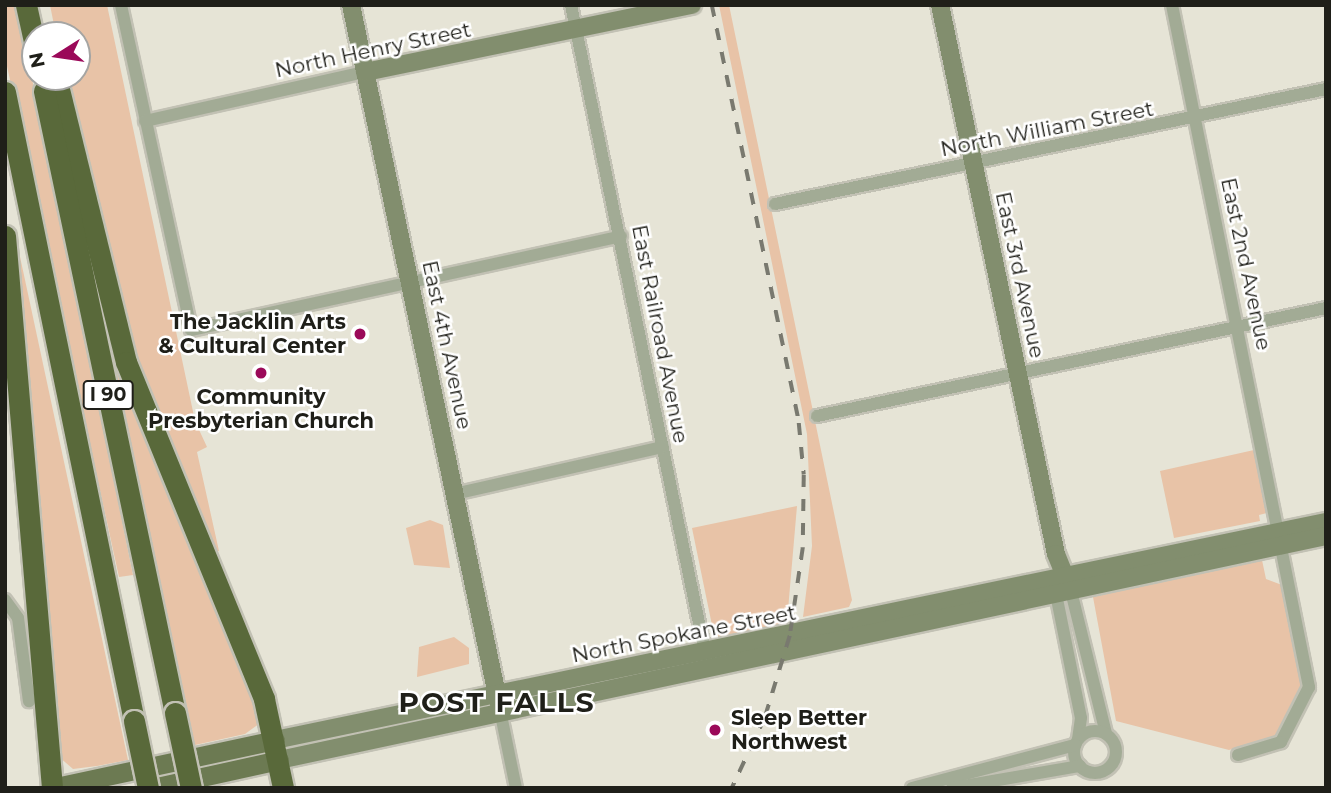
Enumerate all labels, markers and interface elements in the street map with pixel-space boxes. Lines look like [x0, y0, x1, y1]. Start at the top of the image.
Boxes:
street label: North Henry Street [273, 17, 473, 83]
north arrow [21, 21, 91, 91]
text: N [24, 50, 50, 70]
street label: North William Street [938, 96, 1156, 162]
street label: East 2nd Avenue [1215, 175, 1277, 353]
street label: East 3rd Avenue [990, 189, 1050, 361]
street label: East Railroad Avenue [626, 223, 694, 445]
street label: East 4th Avenue [417, 258, 477, 432]
place label: The Jacklin Arts & Cultural Center [158, 309, 346, 359]
marker: The Jacklin Arts & Cultural Center [352, 326, 368, 342]
marker: Community Presbyterian Church [253, 365, 269, 381]
road number: I 90 [82, 380, 134, 410]
place label: Community Presbyterian Church [148, 384, 374, 434]
street label: North Spokane Street [570, 600, 798, 668]
district label: POST FALLS [400, 685, 594, 719]
place label: Sleep Better Northwest [731, 705, 867, 755]
marker: Sleep Better Northwest [705, 720, 725, 740]

